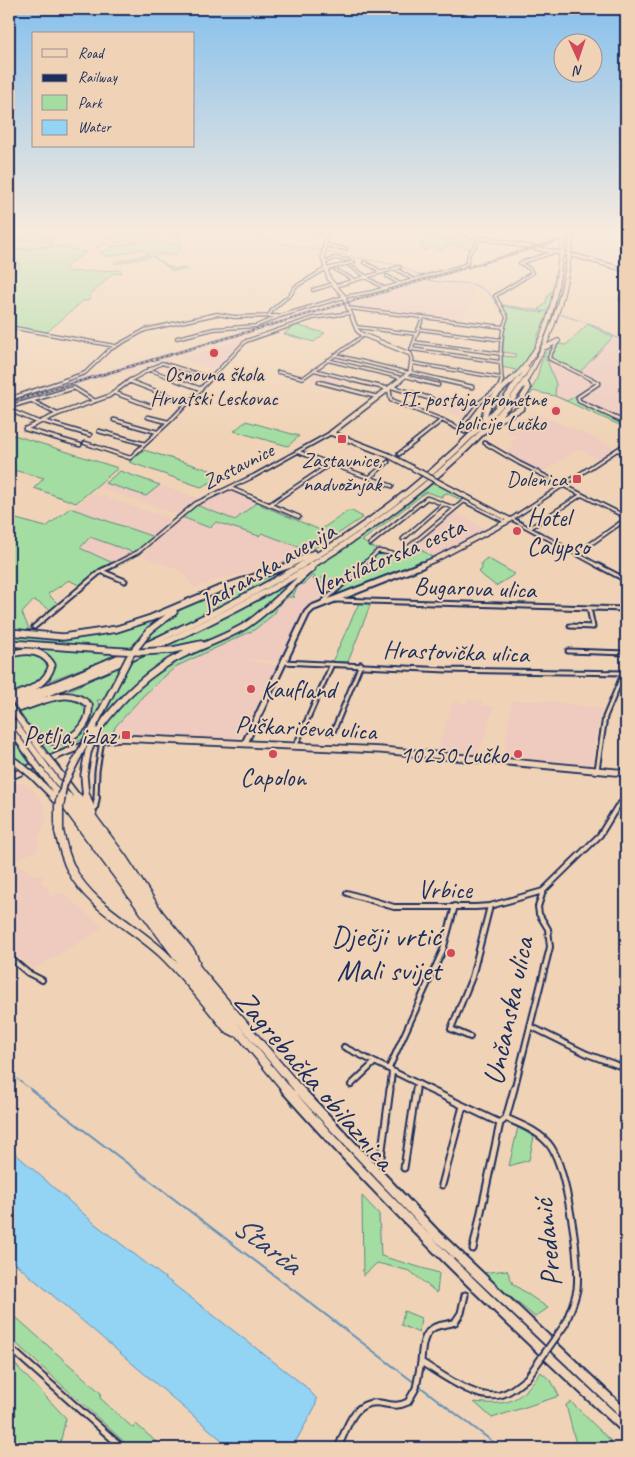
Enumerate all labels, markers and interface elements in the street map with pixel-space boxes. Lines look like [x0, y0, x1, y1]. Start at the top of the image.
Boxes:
legend [32, 32, 195, 148]
north arrow [552, 32, 602, 82]
text: Road [78, 44, 105, 63]
text: N [572, 62, 583, 79]
text: Railway [78, 68, 119, 87]
text: Park [78, 94, 103, 113]
text: Water [78, 118, 112, 137]
marker: Osnovna škola Hrvatski Leskovac [208, 347, 220, 359]
place label: Osnovna škola Hrvatski Leskovac [150, 361, 279, 411]
place label: II. postaja prometne policije Lučko [399, 386, 548, 436]
marker: II. postaja prometne policije Lučko [550, 405, 562, 417]
marker: Zastavnice, nadvožnjak [336, 433, 348, 445]
street label: Zastavnice [198, 436, 280, 495]
place label: Zastavnice, nadvožnjak [302, 447, 383, 497]
place label: Dolenica [506, 466, 569, 492]
marker: Dolenica [571, 473, 583, 485]
place label: Hotel Calypso [527, 502, 592, 563]
street label: Ventilatorska cesta [307, 510, 471, 603]
street label: Jadranska avenija [193, 514, 343, 619]
marker: Hotel Calypso [511, 525, 523, 537]
street label: Bugarova ulica [413, 570, 539, 606]
street label: Hrastovička ulica [383, 633, 531, 671]
place label: Kaufland [261, 674, 340, 706]
marker: Kaufland [245, 683, 257, 695]
street label: Puškarićeva ulica [235, 708, 379, 748]
place label: Petlja, izlaz [23, 720, 118, 752]
marker: Petlja, izlaz [120, 729, 132, 741]
place label: 10250 Lučko [400, 739, 509, 771]
marker: Capolon [267, 748, 279, 760]
marker: 10250 Lučko [512, 748, 524, 760]
place label: Capolon [240, 762, 307, 794]
street label: Vrbice [418, 874, 474, 906]
place label: Dječji vrtić Mali svijet [331, 917, 445, 989]
street label: Unčanska ulica [474, 932, 543, 1088]
marker: Dječji vrtić Mali svijet [445, 947, 457, 959]
street label: Zagrebačka obilaznica [226, 982, 405, 1180]
street label: Predanić [523, 1193, 570, 1289]
water label: Starča [226, 1206, 312, 1285]

